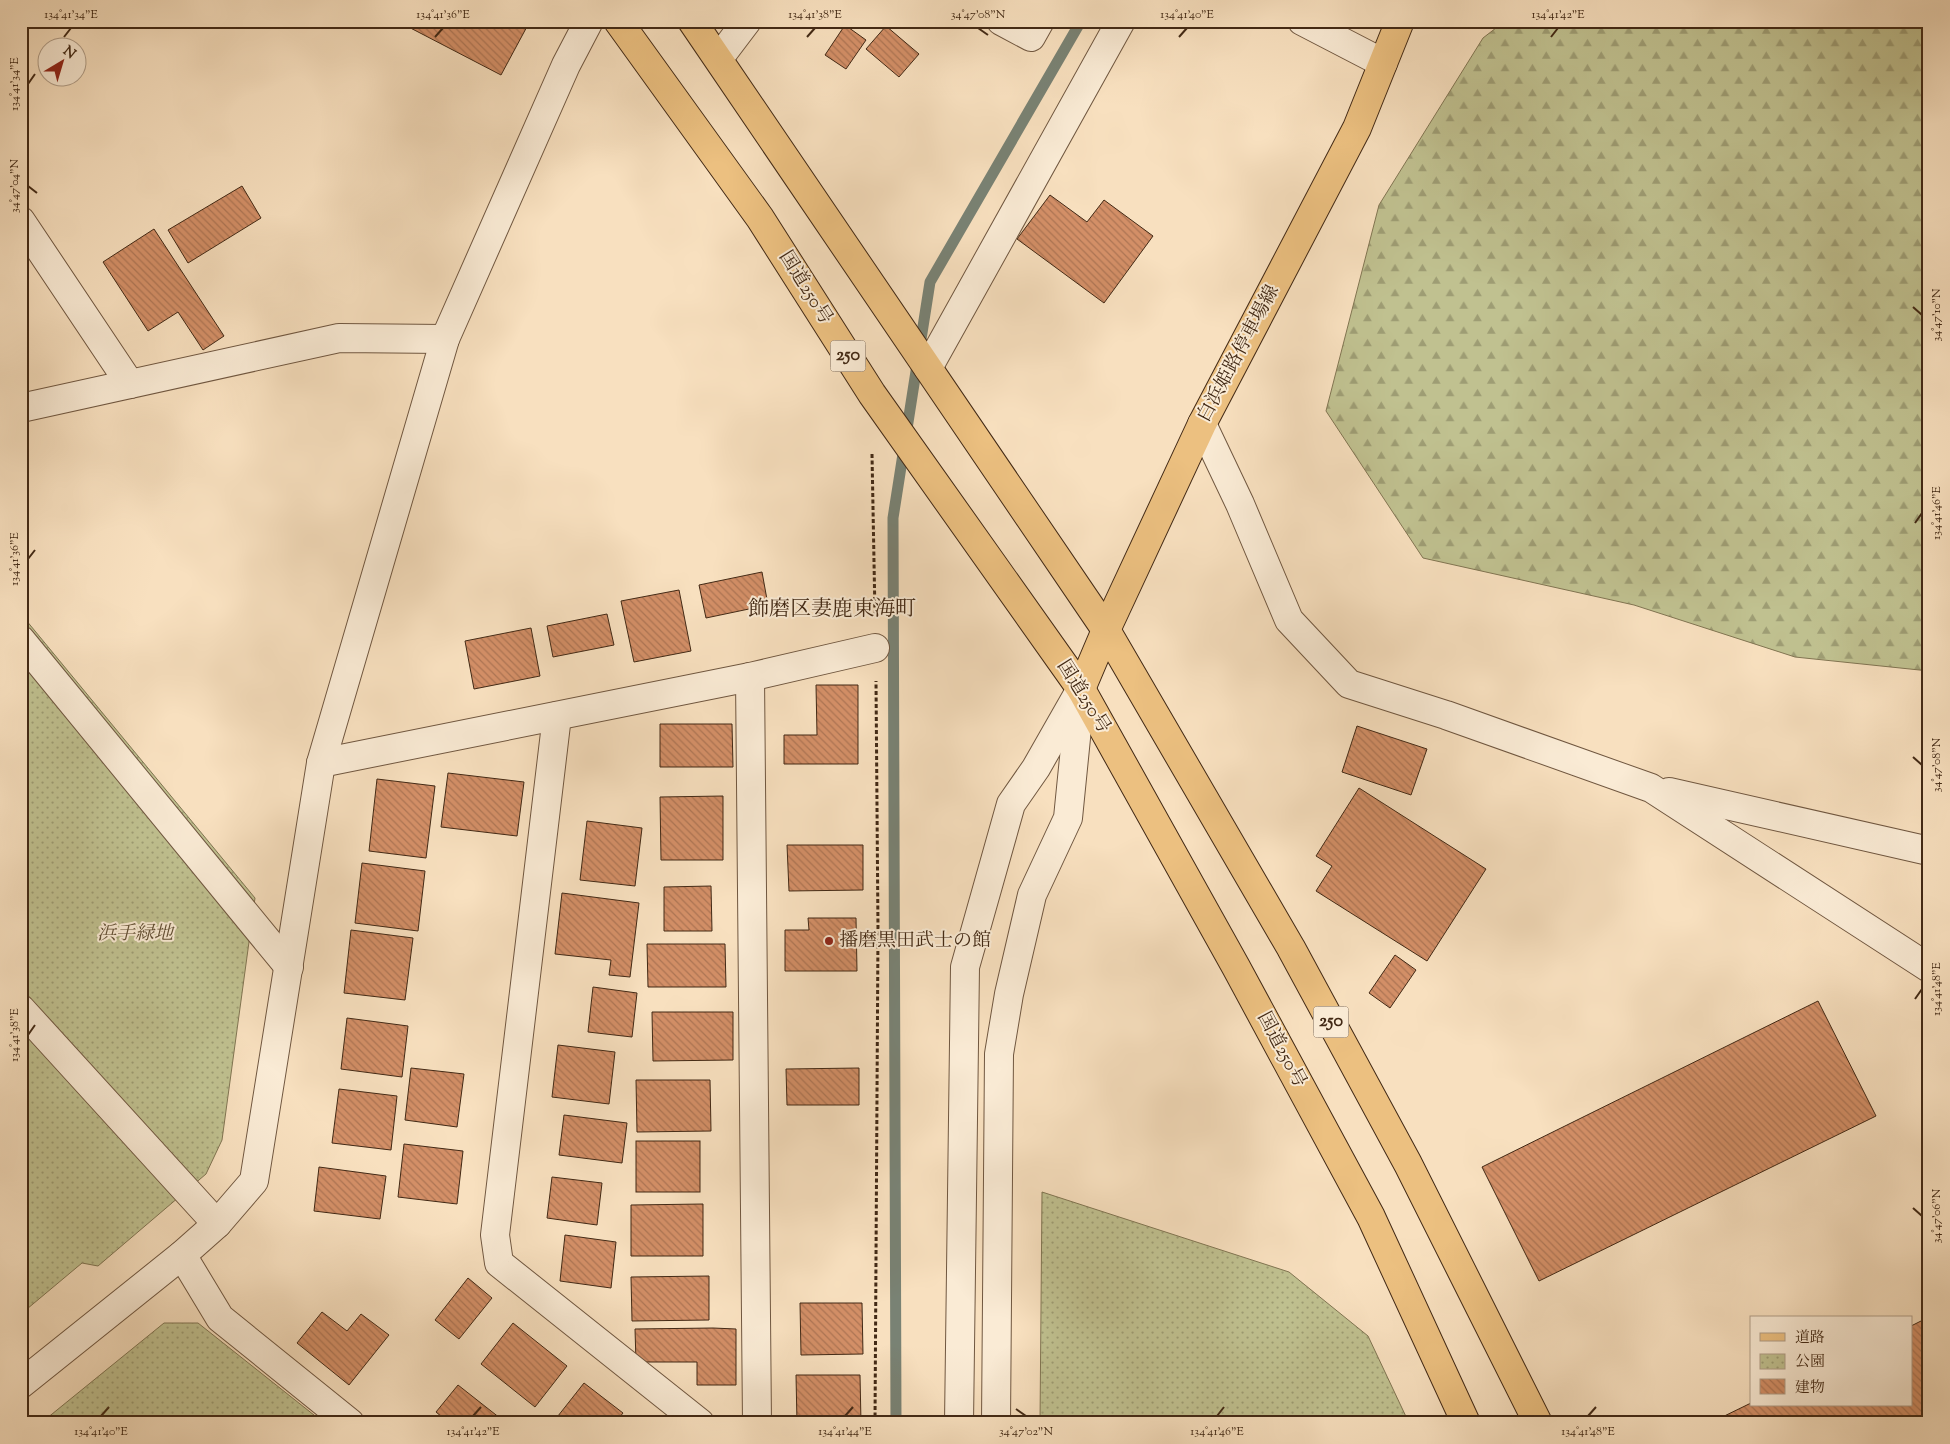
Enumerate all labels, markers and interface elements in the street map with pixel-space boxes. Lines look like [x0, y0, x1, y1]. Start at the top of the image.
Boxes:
text: 134°41'34"E [44, 6, 99, 24]
text: 134°41'36"E [416, 6, 471, 24]
text: 134°41'38"E [788, 6, 843, 24]
text: 34°47'08"N [951, 6, 1006, 24]
text: 134°41'40"E [1160, 6, 1215, 24]
text: 134°41'42"E [1531, 6, 1585, 24]
north arrow [38, 38, 88, 88]
text: N [58, 42, 79, 65]
text: 134°41'34"E [6, 56, 24, 111]
text: 34°47'04"N [6, 159, 24, 213]
street label: 国道250号 [772, 246, 838, 330]
street label: 白浜姫路停車場線 [1191, 281, 1287, 427]
text: 34°47'10"N [1928, 288, 1946, 342]
road number: 250 [830, 341, 866, 372]
text: 134°41'46"E [1928, 485, 1946, 540]
text: 134°41'36"E [6, 531, 24, 586]
district label: 飾磨区妻鹿東海町 [748, 595, 916, 625]
street label: 国道250号 [1050, 655, 1116, 739]
text: 34°47'08"N [1928, 737, 1946, 792]
park label: 浜手緑地 [97, 921, 175, 948]
place label: 播磨黒田武士の館 [839, 928, 991, 955]
marker: 播磨黒田武士の館 [823, 935, 835, 947]
text: 134°41'48"E [1928, 961, 1946, 1016]
road number: 250 [1314, 1006, 1348, 1038]
text: 134°41'38"E [6, 1007, 24, 1062]
street label: 国道250号 [1250, 1007, 1312, 1093]
text: 34°47'06"N [1928, 1188, 1946, 1243]
legend [1750, 1316, 1912, 1406]
text: 道路 [1795, 1328, 1825, 1349]
text: 公園 [1795, 1352, 1825, 1373]
text: 建物 [1795, 1378, 1825, 1399]
text: 134°41'40"E [74, 1423, 129, 1441]
text: 134°41'42"E [446, 1423, 500, 1441]
text: 134°41'44"E [818, 1423, 873, 1441]
text: 34°47'02"N [999, 1423, 1053, 1441]
text: 134°41'46"E [1190, 1423, 1245, 1441]
text: 134°41'48"E [1561, 1423, 1616, 1441]

